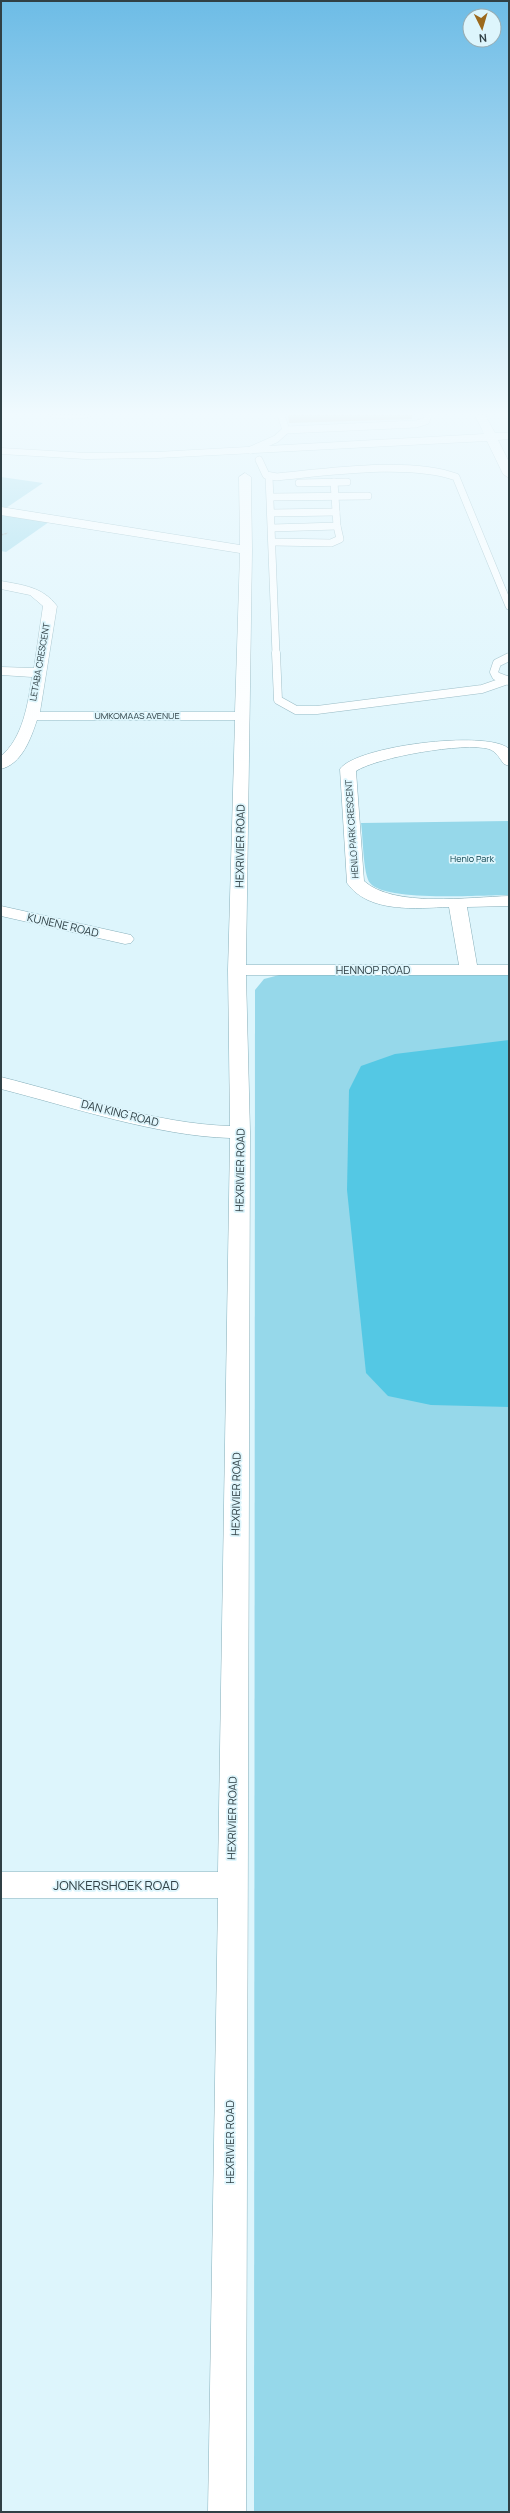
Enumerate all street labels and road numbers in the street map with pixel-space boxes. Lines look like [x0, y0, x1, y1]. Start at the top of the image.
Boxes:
street label: LETABA CRESCENT [26, 621, 53, 702]
street label: UMKOMAAS AVENUE [94, 709, 180, 722]
street label: HENLO PARK CRESCENT [342, 779, 361, 879]
street label: HEXRIVIER ROAD [231, 804, 248, 888]
street label: KUNENE ROAD [26, 909, 100, 940]
street label: HENNOP ROAD [336, 962, 410, 977]
street label: DAN KING ROAD [80, 1096, 160, 1129]
street label: HEXRIVIER ROAD [231, 1128, 248, 1212]
street label: HEXRIVIER ROAD [227, 1452, 244, 1536]
street label: HEXRIVIER ROAD [223, 1776, 240, 1860]
street label: JONKERSHOEK ROAD [53, 1876, 179, 1894]
street label: HEXRIVIER ROAD [222, 2100, 237, 2184]

